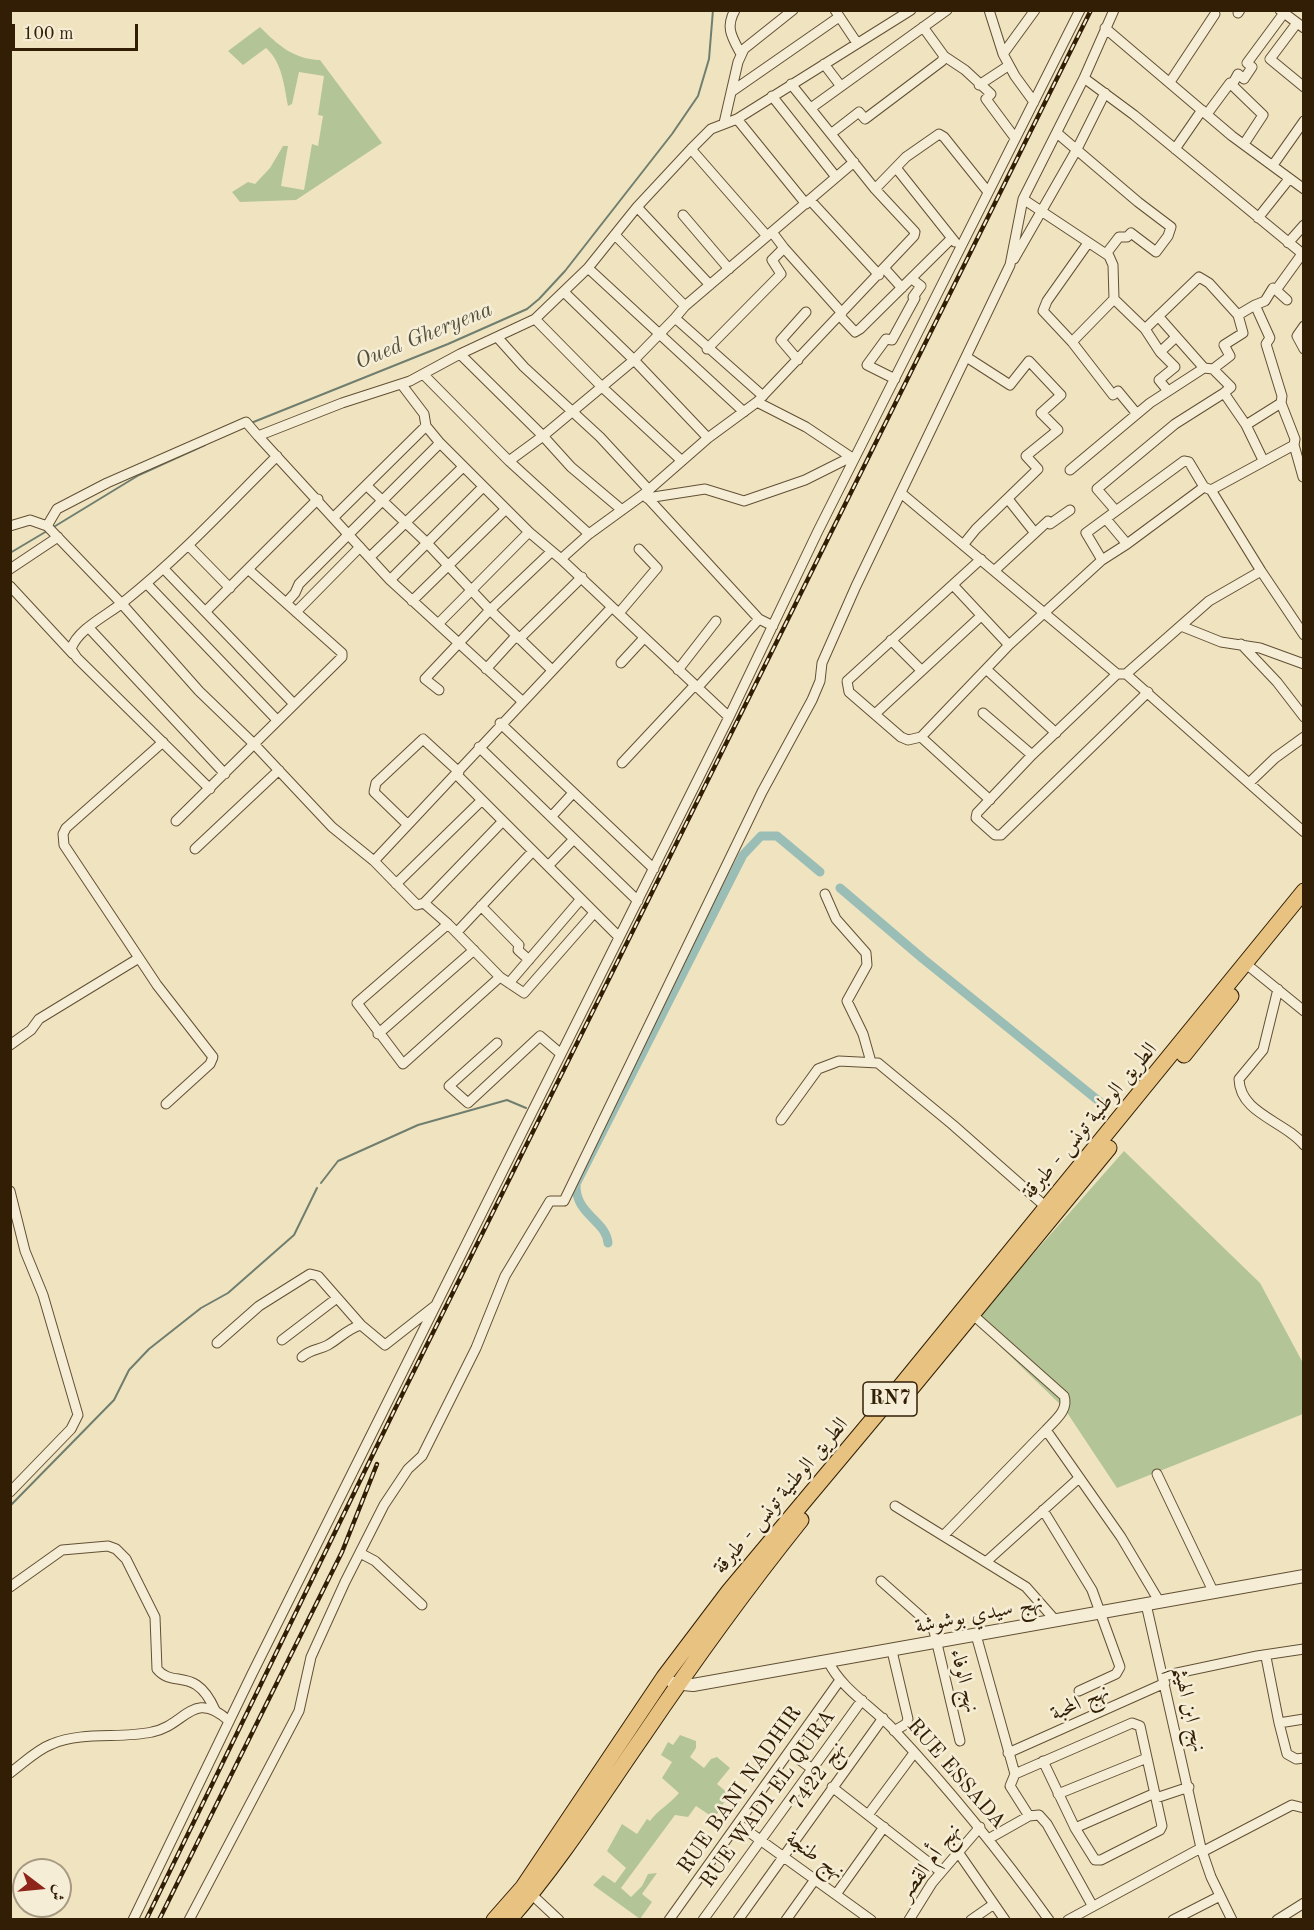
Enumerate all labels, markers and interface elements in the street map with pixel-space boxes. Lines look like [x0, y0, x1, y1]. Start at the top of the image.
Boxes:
scale bar [15, 12, 141, 50]
text: 100 m [23, 25, 74, 43]
water label: Oued Gheryena [351, 296, 497, 376]
street label: الطريق الوطنية تونس - طبرقة [1017, 1038, 1163, 1204]
road number: RN7 [863, 1382, 917, 1416]
street label: الطريق الوطنية تونس - طبرقة [708, 1413, 854, 1579]
street label: نهج سيدي بوشوشة [913, 1590, 1045, 1640]
street label: نهج الوفاء [944, 1646, 984, 1716]
street label: نهج ابن الهيثم [1167, 1663, 1211, 1755]
street label: نهج المحبة [1047, 1679, 1113, 1727]
street label: RUE BANI NADHIR [673, 1701, 807, 1879]
street label: RUE WADI EL QURA [695, 1705, 841, 1893]
street label: RUE ESSADA [901, 1714, 1011, 1834]
street label: نهج 7422 [785, 1737, 851, 1815]
street label: نهج أم القصر [893, 1819, 967, 1905]
street label: نهج طنجة [781, 1826, 849, 1886]
north arrow [12, 1858, 72, 1918]
text: ش [48, 1883, 67, 1902]

